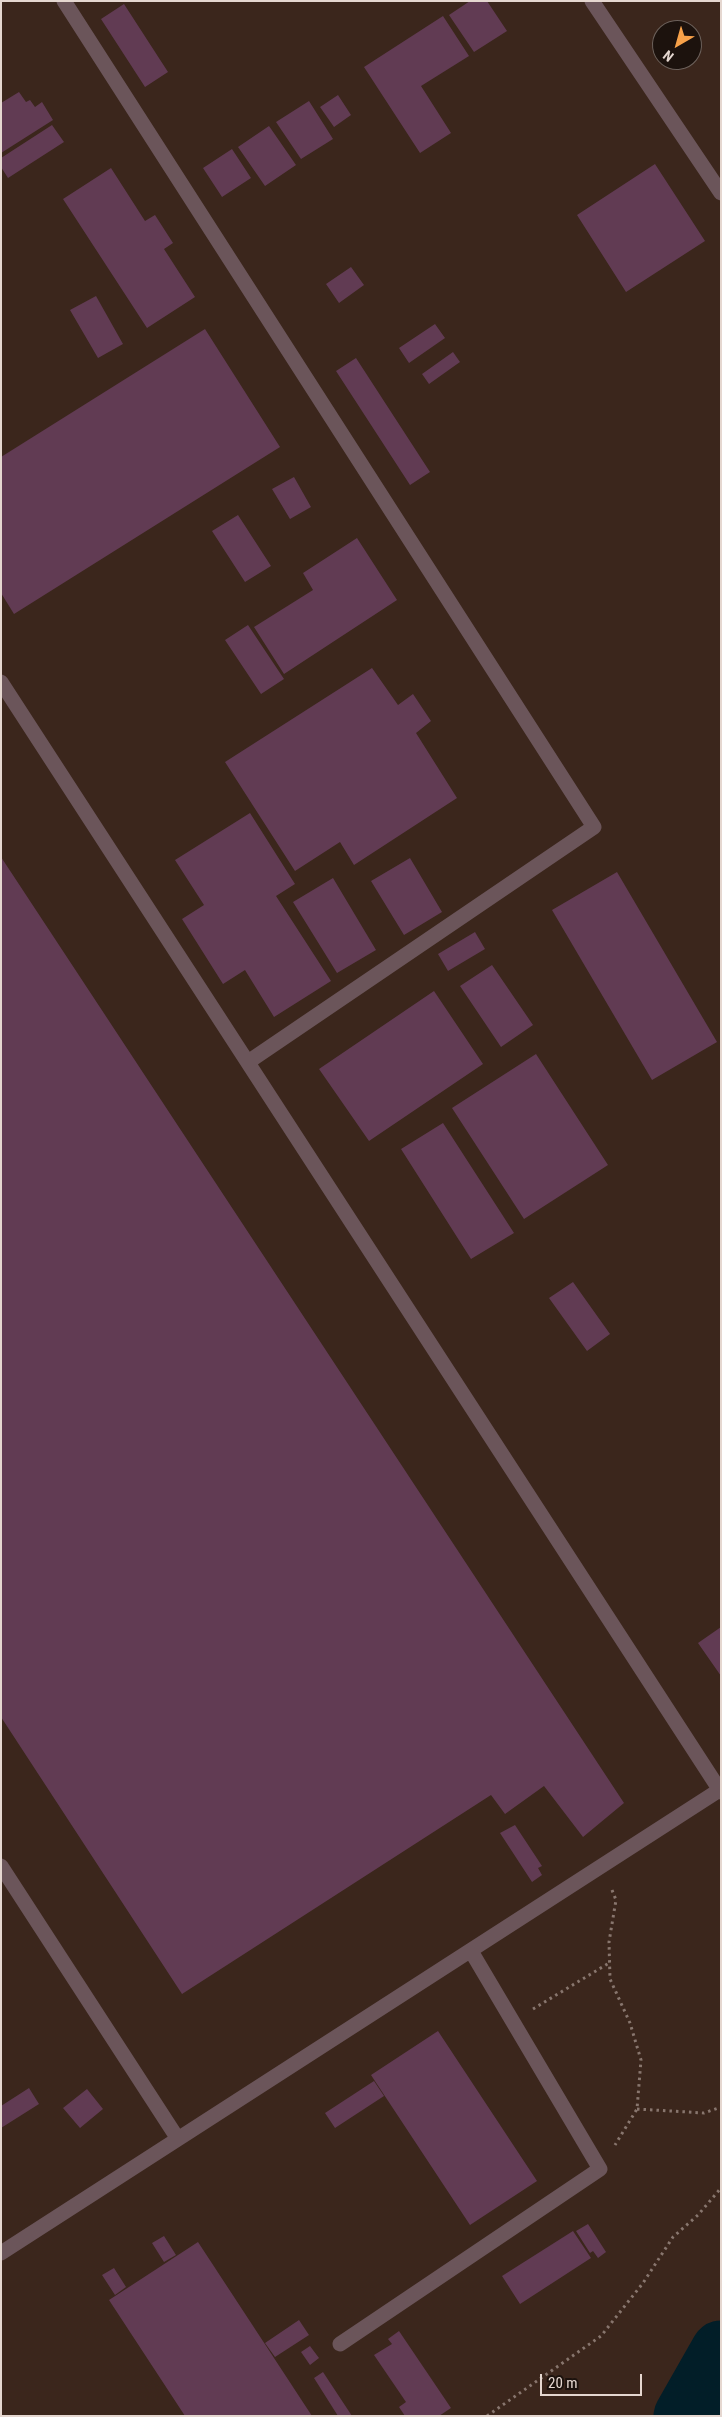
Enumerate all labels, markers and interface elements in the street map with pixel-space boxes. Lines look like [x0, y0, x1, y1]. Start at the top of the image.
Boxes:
north arrow [652, 20, 702, 70]
text: N [660, 47, 677, 65]
scale bar [542, 2364, 644, 2396]
text: 20 m [548, 2374, 578, 2392]

